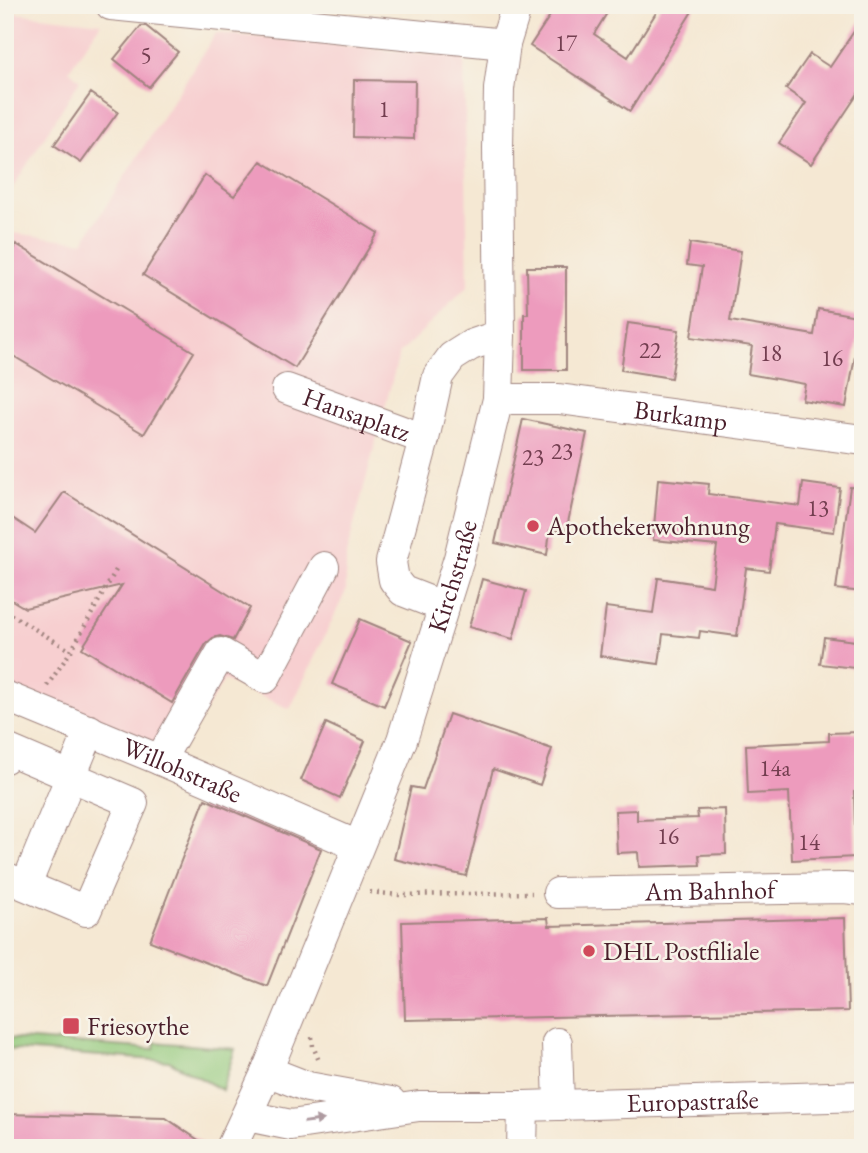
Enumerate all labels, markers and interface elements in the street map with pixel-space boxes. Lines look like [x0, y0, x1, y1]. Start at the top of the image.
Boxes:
house number: 17 [555, 28, 578, 58]
house number: 5 [140, 40, 152, 70]
house number: 1 [378, 94, 390, 124]
house number: 22 [639, 335, 661, 365]
house number: 18 [760, 338, 782, 368]
house number: 16 [821, 343, 843, 373]
street label: Hansaplatz [298, 379, 415, 450]
street label: Burkamp [632, 392, 730, 439]
house number: 23 [551, 436, 573, 466]
house number: 23 [522, 442, 544, 472]
house number: 13 [807, 493, 829, 523]
place label: Apothekerwohnung [546, 509, 750, 543]
street label: Kirchstraße [420, 516, 485, 637]
marker: Apothekerwohnung [525, 518, 541, 534]
street label: Willohstraße [117, 729, 247, 811]
house number: 14a [759, 753, 791, 783]
house number: 16 [657, 821, 679, 851]
house number: 14 [798, 827, 821, 857]
street label: Am Bahnhof [643, 872, 778, 909]
place label: DHL Postfiliale [603, 934, 759, 968]
marker: DHL Postfiliale [581, 943, 597, 959]
place label: Friesoythe [87, 1009, 189, 1043]
marker: Friesoythe [61, 1016, 81, 1036]
street label: Europastraße [626, 1082, 759, 1120]
one-way arrow [303, 1116, 325, 1127]

